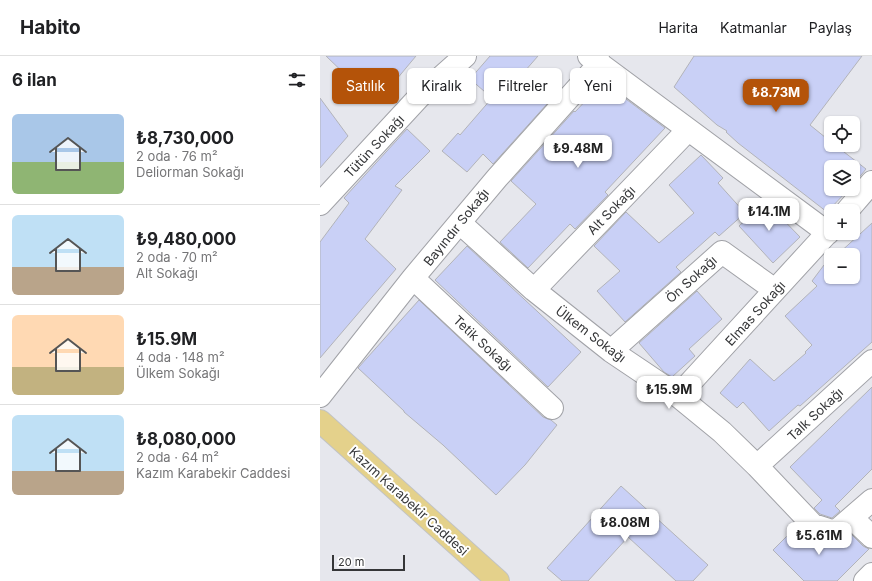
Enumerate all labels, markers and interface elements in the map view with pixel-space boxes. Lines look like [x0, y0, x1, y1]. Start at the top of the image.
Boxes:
text: Habito [20, 16, 81, 39]
text: Harita [658, 19, 698, 36]
text: Katmanlar [720, 19, 787, 36]
text: Paylaş [809, 19, 852, 36]
chip: Satılık [332, 68, 399, 104]
chip: Kiralık [407, 68, 476, 104]
chip: Filtreler [484, 68, 562, 104]
chip: Yeni [570, 68, 626, 104]
icon: filters [286, 69, 308, 91]
text: 6 ilan [12, 70, 57, 90]
pin: ₺8.73M [743, 79, 809, 113]
text: ₺8.73M [752, 84, 800, 100]
street label: Tütün Sokağı [341, 111, 407, 181]
map controls [824, 116, 860, 284]
button: locate [824, 116, 860, 152]
text: ₺8,730,000 [136, 128, 234, 148]
icon: home [44, 130, 92, 178]
pin: ₺9.48M [545, 135, 611, 169]
text: ₺9.48M [553, 140, 603, 156]
text: 2 oda · 76 m² [136, 148, 218, 164]
button: layers [824, 160, 860, 196]
text: Deliorman Sokağı [136, 164, 244, 180]
street label: Alt Sokağı [584, 182, 638, 238]
street label: Bayındır Sokağı [420, 185, 492, 269]
pin: ₺14.1M [736, 198, 802, 232]
text: ₺14.1M [747, 203, 791, 219]
button: + [824, 204, 860, 240]
text: ₺9,480,000 [136, 229, 236, 249]
icon: home [44, 231, 92, 279]
button: − [824, 248, 860, 284]
text: 2 oda · 70 m² [136, 249, 218, 265]
street label: Ön Sokağı [662, 252, 720, 306]
text: Alt Sokağı [136, 265, 198, 281]
street label: Elmas Sokağı [722, 277, 788, 349]
street label: Ülkem Sokağı [553, 302, 629, 366]
street label: Tetik Sokağı [450, 312, 516, 374]
text: ₺15.9M [136, 329, 197, 349]
icon: home [44, 331, 92, 379]
text: 4 oda · 148 m² [136, 349, 225, 365]
text: Ülkem Sokağı [136, 365, 220, 381]
pin: ₺15.9M [636, 376, 702, 410]
text: ₺15.9M [646, 381, 692, 397]
street label: Talk Sokağı [784, 384, 846, 444]
text: ₺8,080,000 [136, 429, 236, 449]
icon: home [44, 431, 92, 479]
street label: Kazım Karabekir Caddesi [346, 443, 472, 559]
text: 2 oda · 64 m² [136, 449, 219, 465]
text: Kazım Karabekir Caddesi [136, 465, 290, 481]
pin: ₺8.08M [592, 509, 658, 543]
text: ₺8.08M [600, 514, 650, 530]
pin: ₺5.61M [786, 522, 852, 556]
text: ₺5.61M [796, 527, 842, 543]
scale bar [332, 553, 405, 572]
text: 20 m [338, 555, 364, 569]

